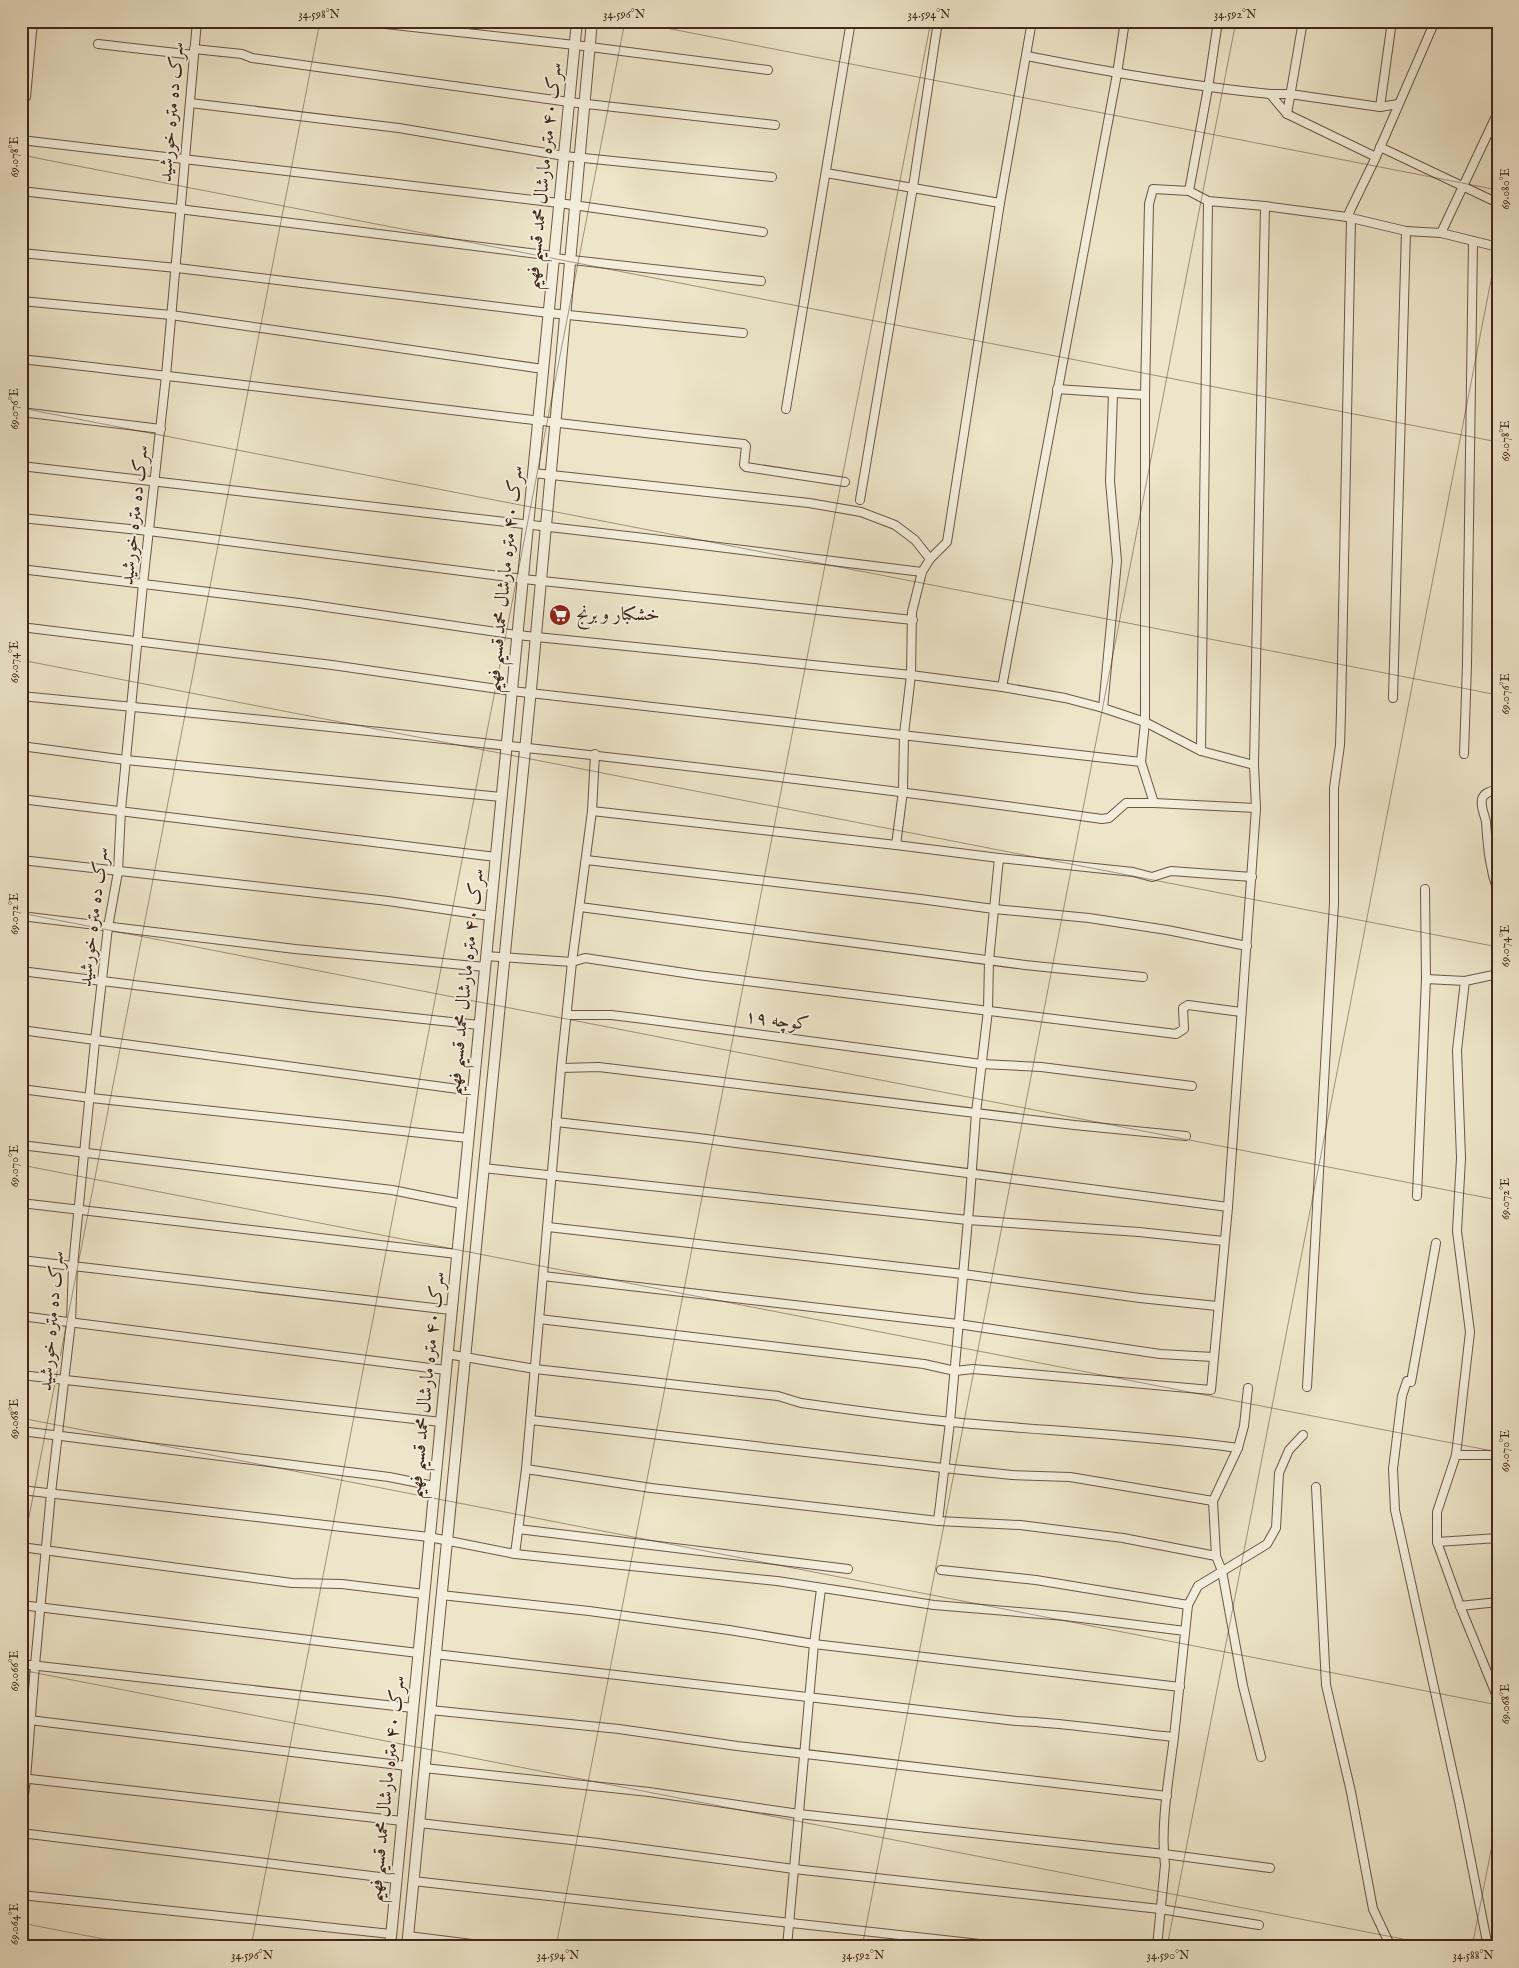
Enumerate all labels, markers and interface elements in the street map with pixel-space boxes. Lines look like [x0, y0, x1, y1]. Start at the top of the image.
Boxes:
text: 34.598°N [298, 7, 340, 22]
text: 34.596°N [603, 7, 646, 22]
text: 34.594°N [908, 7, 951, 22]
text: 34.592°N [1214, 7, 1257, 22]
street label: سرک ده متره خورشید [154, 41, 190, 183]
street label: سرک ۴۰ متره مارشال محمد قسیم فهیم [520, 61, 574, 292]
text: 69.078°E [7, 136, 22, 178]
text: 69.080°E [1498, 168, 1513, 210]
text: 69.076°E [7, 388, 22, 430]
text: 69.078°E [1498, 420, 1513, 462]
street label: سرک ده متره خورشید [116, 444, 154, 586]
street label: سرک ۴۰ متره مارشال محمد قسیم فهیم [481, 464, 535, 695]
supermarket icon: خشکبار و برنج [548, 603, 572, 627]
place label: خشکبار و برنج [576, 603, 660, 630]
text: 69.074°E [7, 641, 22, 683]
text: 69.076°E [1498, 673, 1513, 715]
street label: سرک ده متره خورشید [74, 846, 114, 988]
street label: سرک ۴۰ متره مارشال محمد قسیم فهیم [442, 867, 496, 1098]
text: 69.072°E [7, 893, 22, 935]
text: 69.074°E [1498, 925, 1513, 967]
street label: کوچه ۱۹ [744, 1005, 810, 1037]
text: 69.070°E [7, 1145, 22, 1187]
text: 69.072°E [1498, 1178, 1513, 1220]
street label: سرک ده متره خورشید [34, 1250, 70, 1392]
street label: سرک ۴۰ متره مارشال محمد قسیم فهیم [403, 1270, 457, 1501]
text: 69.068°E [7, 1399, 22, 1439]
text: 69.070°E [1498, 1430, 1513, 1472]
text: 69.066°E [7, 1650, 22, 1692]
street label: سرک ۴۰ متره مارشال محمد قسیم فهیم [363, 1674, 417, 1905]
text: 69.068°E [1498, 1684, 1513, 1724]
text: 69.064°E [7, 1903, 22, 1945]
text: 34.596°N [231, 1948, 274, 1963]
text: 34.594°N [537, 1948, 580, 1963]
text: 34.592°N [842, 1948, 885, 1963]
text: 34.590°N [1147, 1948, 1190, 1963]
text: 34.588°N [1452, 1948, 1494, 1963]

